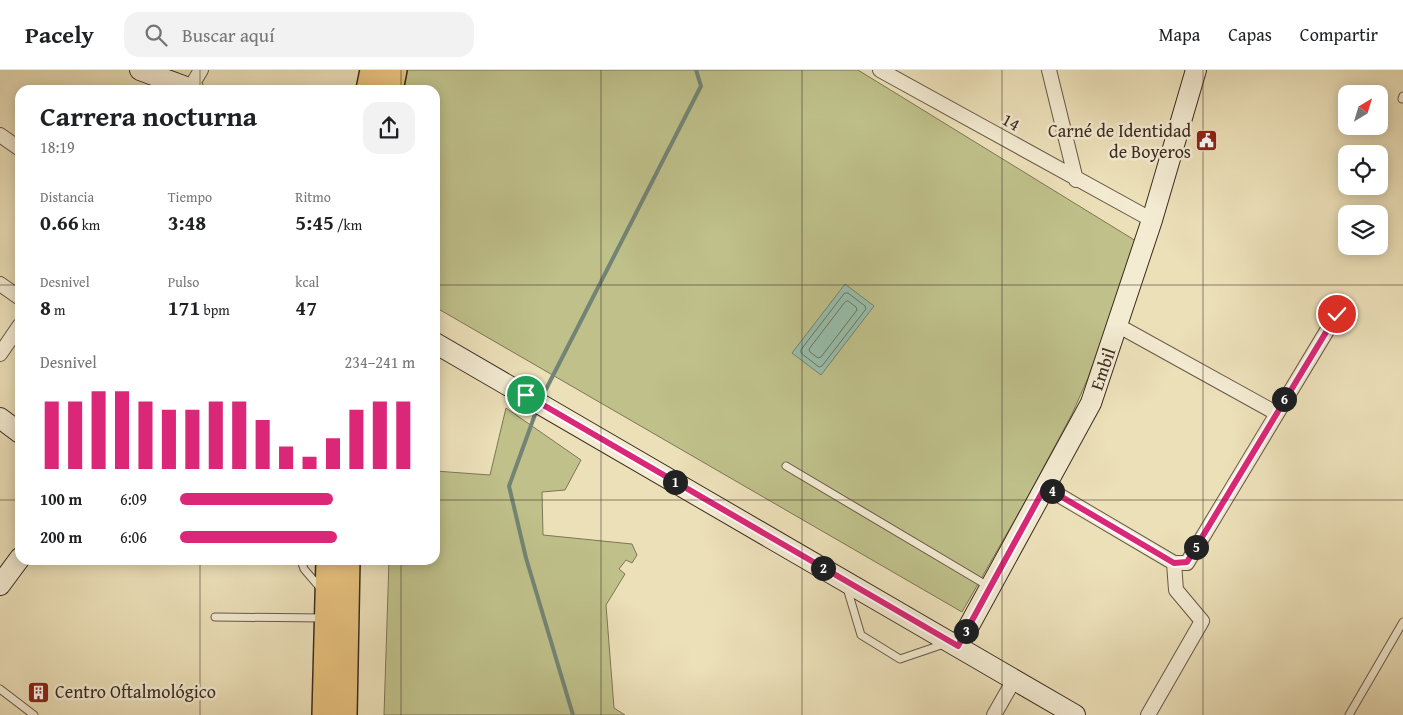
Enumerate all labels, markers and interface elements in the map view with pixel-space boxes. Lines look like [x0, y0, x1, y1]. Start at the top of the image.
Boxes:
search box [124, 12, 474, 57]
text: Pacely [25, 17, 94, 52]
icon: search [142, 21, 170, 49]
text: Buscar aquí [182, 21, 274, 49]
text: Mapa [1159, 21, 1200, 48]
text: Capas [1228, 21, 1272, 48]
text: Compartir [1300, 21, 1378, 48]
north arrow [1338, 85, 1388, 135]
map controls [1338, 85, 1388, 255]
text: Carrera nocturna [40, 95, 257, 136]
button: share [363, 102, 415, 154]
street label: 14 [997, 106, 1025, 138]
place label: Carné de Identidad de Boyeros [1048, 117, 1191, 165]
public building icon: Carné de Identidad de Boyeros [1195, 129, 1219, 153]
text: 18:19 [40, 135, 75, 159]
button: locate [1338, 145, 1388, 195]
text: Distancia [40, 187, 94, 207]
text: Tiempo [168, 187, 212, 207]
text: Ritmo [295, 187, 331, 207]
button: layers [1338, 205, 1388, 255]
text: 0.66 [40, 207, 79, 238]
text: 3:48 [168, 207, 206, 238]
text: 5:45 [295, 207, 334, 238]
text: km [79, 215, 100, 235]
text: /km [334, 215, 362, 235]
text: Desnivel [40, 272, 90, 292]
text: Pulso [168, 272, 199, 292]
text: kcal [295, 272, 319, 292]
text: 8 [40, 292, 51, 323]
text: 171 [168, 292, 200, 323]
text: 47 [295, 292, 317, 323]
pin [1316, 293, 1358, 335]
text: m [51, 300, 65, 320]
text: bpm [200, 300, 230, 320]
icon: check [1323, 300, 1351, 328]
street label: Embil [1083, 344, 1122, 394]
text: Desnivel [40, 350, 97, 374]
text: 234–241 m [345, 350, 415, 374]
pin [505, 374, 547, 416]
icon: arrive [512, 381, 540, 409]
pin: 6 [1272, 386, 1296, 412]
text: 6 [1281, 389, 1288, 409]
pin: 1 [662, 470, 688, 494]
text: 1 [672, 472, 679, 492]
pin: 4 [1040, 478, 1064, 504]
text: 4 [1049, 481, 1056, 501]
text: 100 m [40, 487, 82, 511]
text: 6:09 [120, 487, 147, 511]
text: 200 m [40, 525, 82, 549]
text: 6:06 [120, 525, 147, 549]
pin: 5 [1184, 534, 1208, 560]
text: 5 [1193, 537, 1200, 557]
pin: 2 [810, 556, 836, 580]
text: 2 [820, 558, 827, 578]
pin: 3 [954, 618, 978, 644]
text: 3 [963, 621, 970, 641]
place label: Centro Oftalmológico [55, 678, 216, 705]
building icon: Centro Oftalmológico [27, 680, 51, 704]

